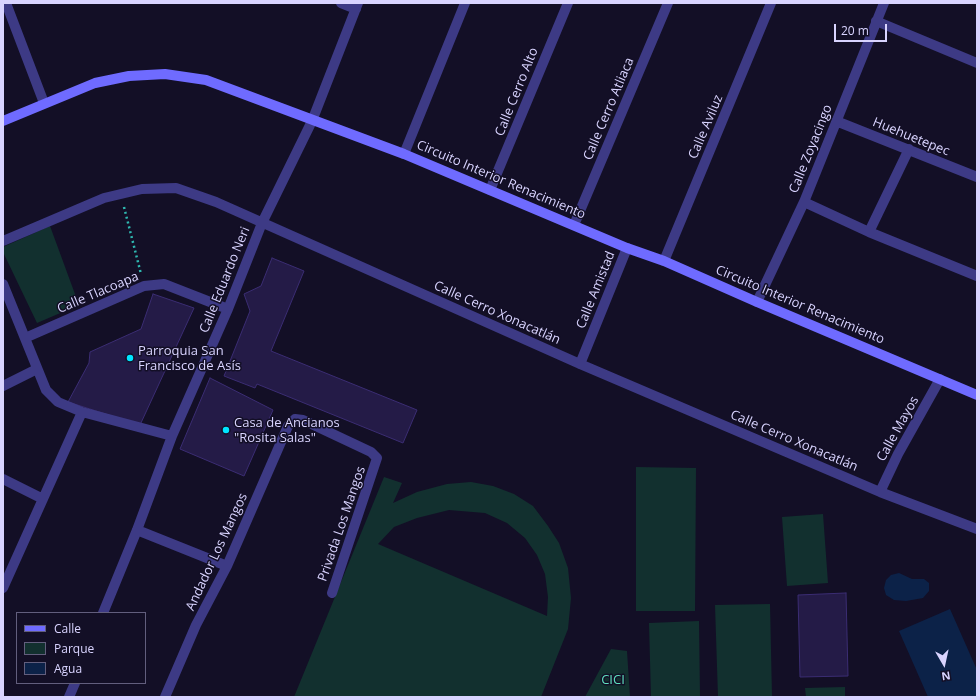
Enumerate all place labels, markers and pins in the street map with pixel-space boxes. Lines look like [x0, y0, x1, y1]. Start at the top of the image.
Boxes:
place label: Parroquia San Francisco de Asís [138, 343, 241, 374]
marker: Parroquia San Francisco de Asís [125, 353, 135, 363]
place label: Casa de Ancianos "Rosita Salas" [234, 415, 340, 446]
marker: Casa de Ancianos "Rosita Salas" [221, 425, 231, 435]

